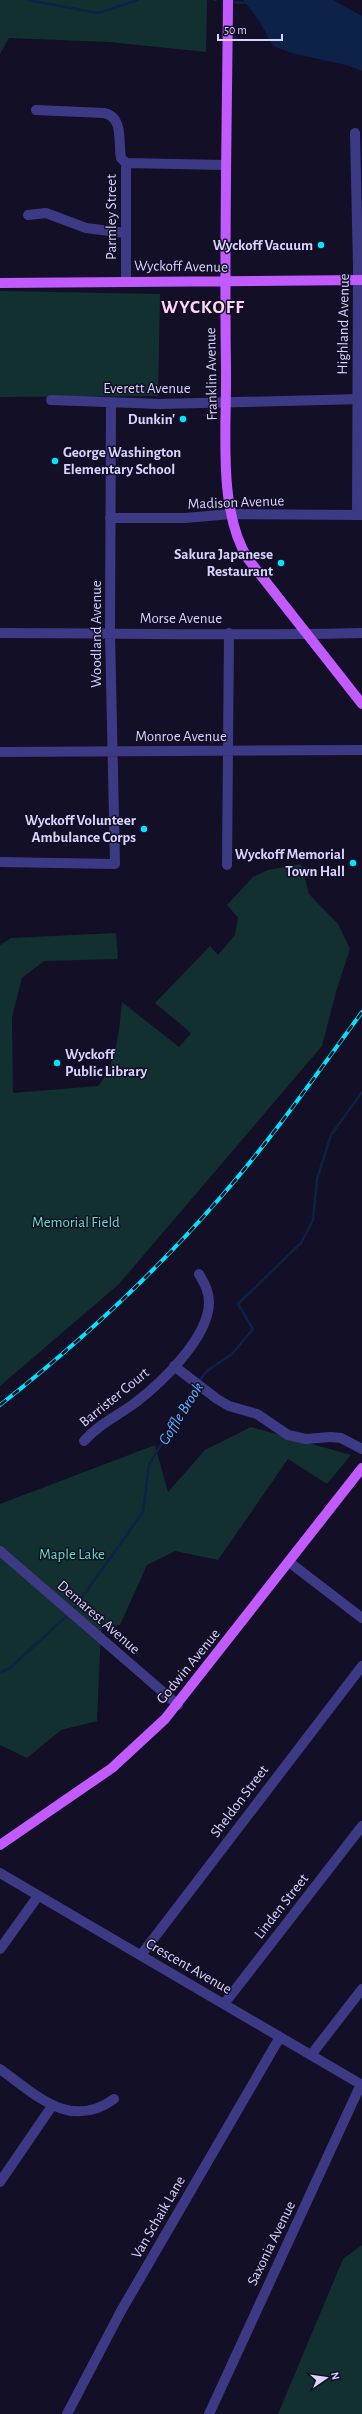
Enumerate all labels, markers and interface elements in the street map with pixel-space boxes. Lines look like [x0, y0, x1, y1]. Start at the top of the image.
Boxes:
scale bar [218, 16, 282, 42]
text: 50 m [224, 24, 247, 36]
street label: Parmley Street [104, 174, 119, 260]
place label: Wyckoff Vacuum [213, 238, 313, 253]
marker: Wyckoff Vacuum [316, 240, 326, 250]
street label: Wyckoff Avenue [134, 258, 228, 275]
street label: Highland Avenue [335, 273, 352, 375]
district label: WYCKOFF [161, 298, 245, 317]
street label: Franklin Avenue [203, 327, 220, 421]
street label: Everett Avenue [103, 381, 191, 396]
place label: Dunkin' [128, 412, 175, 427]
marker: Dunkin' [178, 414, 188, 424]
place label: George Washington Elementary School [63, 445, 181, 477]
marker: George Washington Elementary School [50, 456, 60, 466]
street label: Madison Avenue [187, 493, 285, 512]
place label: Sakura Japanese Restaurant [174, 547, 273, 579]
marker: Sakura Japanese Restaurant [276, 558, 286, 568]
street label: Woodland Avenue [89, 580, 104, 688]
street label: Morse Avenue [140, 611, 222, 626]
street label: Monroe Avenue [135, 729, 227, 744]
place label: Wyckoff Volunteer Ambulance Corps [25, 813, 137, 845]
marker: Wyckoff Volunteer Ambulance Corps [139, 824, 149, 834]
place label: Wyckoff Memorial Town Hall [235, 847, 345, 879]
marker: Wyckoff Memorial Town Hall [348, 858, 358, 868]
place label: Wyckoff Public Library [65, 1047, 147, 1079]
marker: Wyckoff Public Library [52, 1058, 62, 1068]
park label: Memorial Field [32, 1215, 120, 1230]
street label: Barrister Court [77, 1365, 152, 1430]
water label: Goffle Brook [155, 1380, 206, 1448]
park label: Maple Lake [39, 1547, 105, 1562]
street label: Demarest Avenue [55, 1578, 143, 1657]
street label: Godwin Avenue [154, 1626, 223, 1707]
street label: Sheldon Street [208, 1762, 271, 1840]
street label: Linden Street [252, 1871, 311, 1942]
street label: Crescent Avenue [143, 1936, 234, 1997]
street label: Van Schaik Lane [129, 2173, 188, 2261]
street label: Saxonia Avenue [245, 2199, 298, 2288]
north arrow [306, 2358, 346, 2398]
text: N [329, 2371, 341, 2381]

